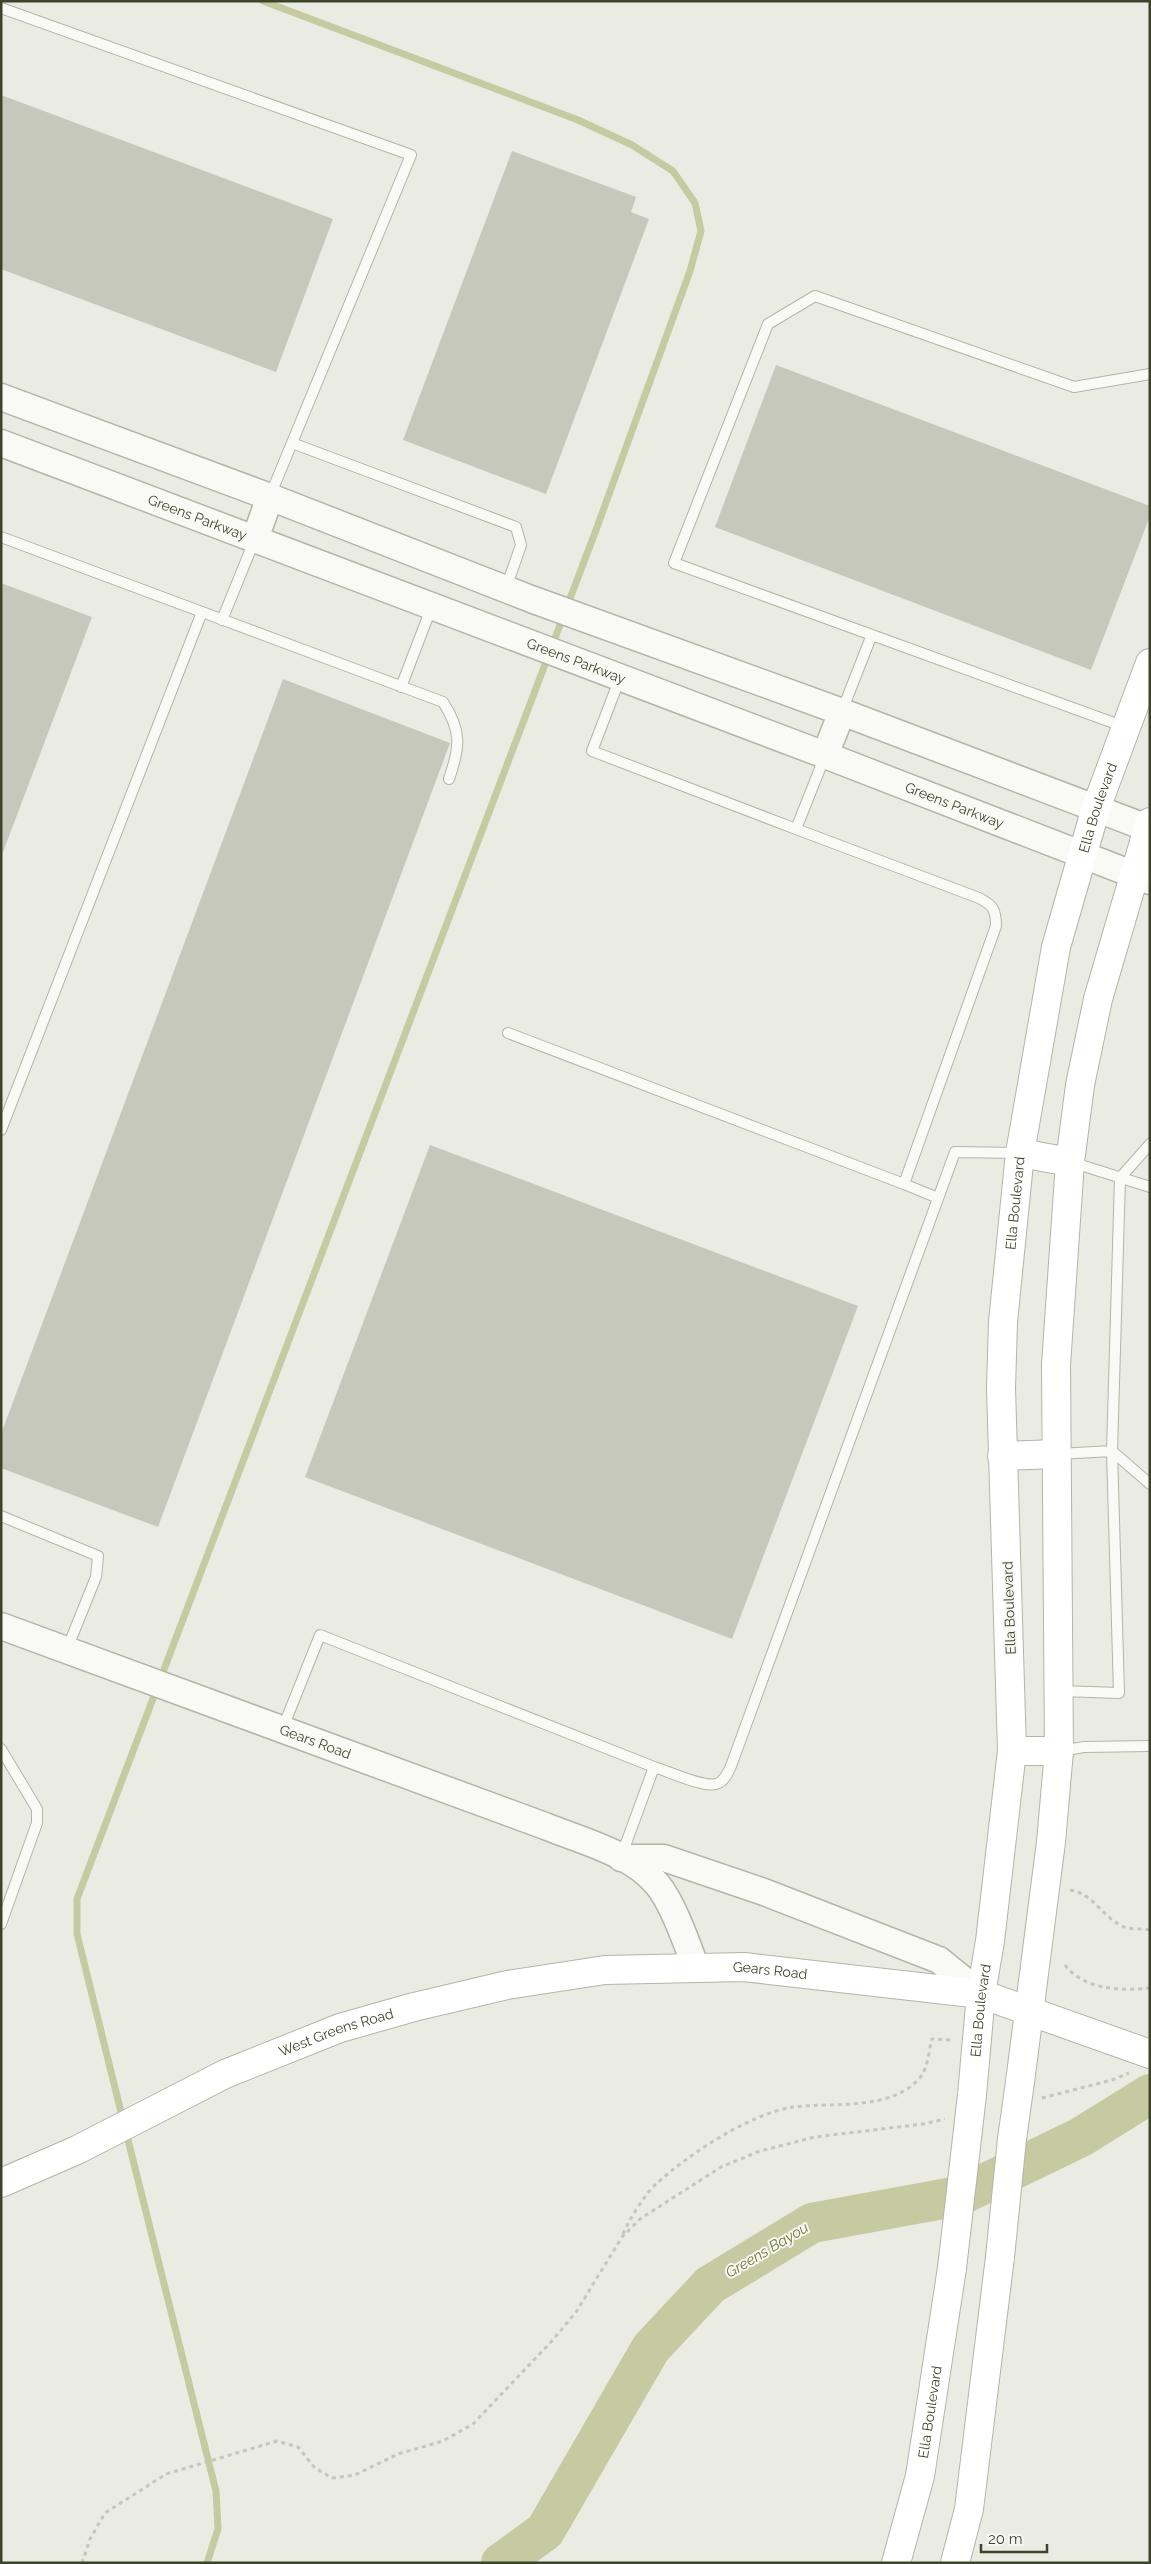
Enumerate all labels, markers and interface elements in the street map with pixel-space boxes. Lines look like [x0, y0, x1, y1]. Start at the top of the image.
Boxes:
street label: Greens Parkway [146, 491, 249, 543]
street label: Greens Parkway [524, 635, 628, 687]
street label: Ella Boulevard [1076, 761, 1120, 854]
street label: Greens Parkway [903, 779, 1007, 832]
street label: Ella Boulevard [1002, 1156, 1028, 1251]
street label: Ella Boulevard [999, 1561, 1019, 1655]
street label: Gears Road [278, 1721, 353, 1762]
street label: Gears Road [733, 1959, 808, 1982]
street label: Ella Boulevard [967, 1963, 994, 2058]
street label: West Greens Road [276, 2005, 395, 2060]
water label: Greens Bayou [722, 2218, 812, 2282]
street label: Ella Boulevard [915, 2365, 945, 2459]
scale bar [981, 2522, 1047, 2554]
text: 20 m [988, 2530, 1023, 2548]

